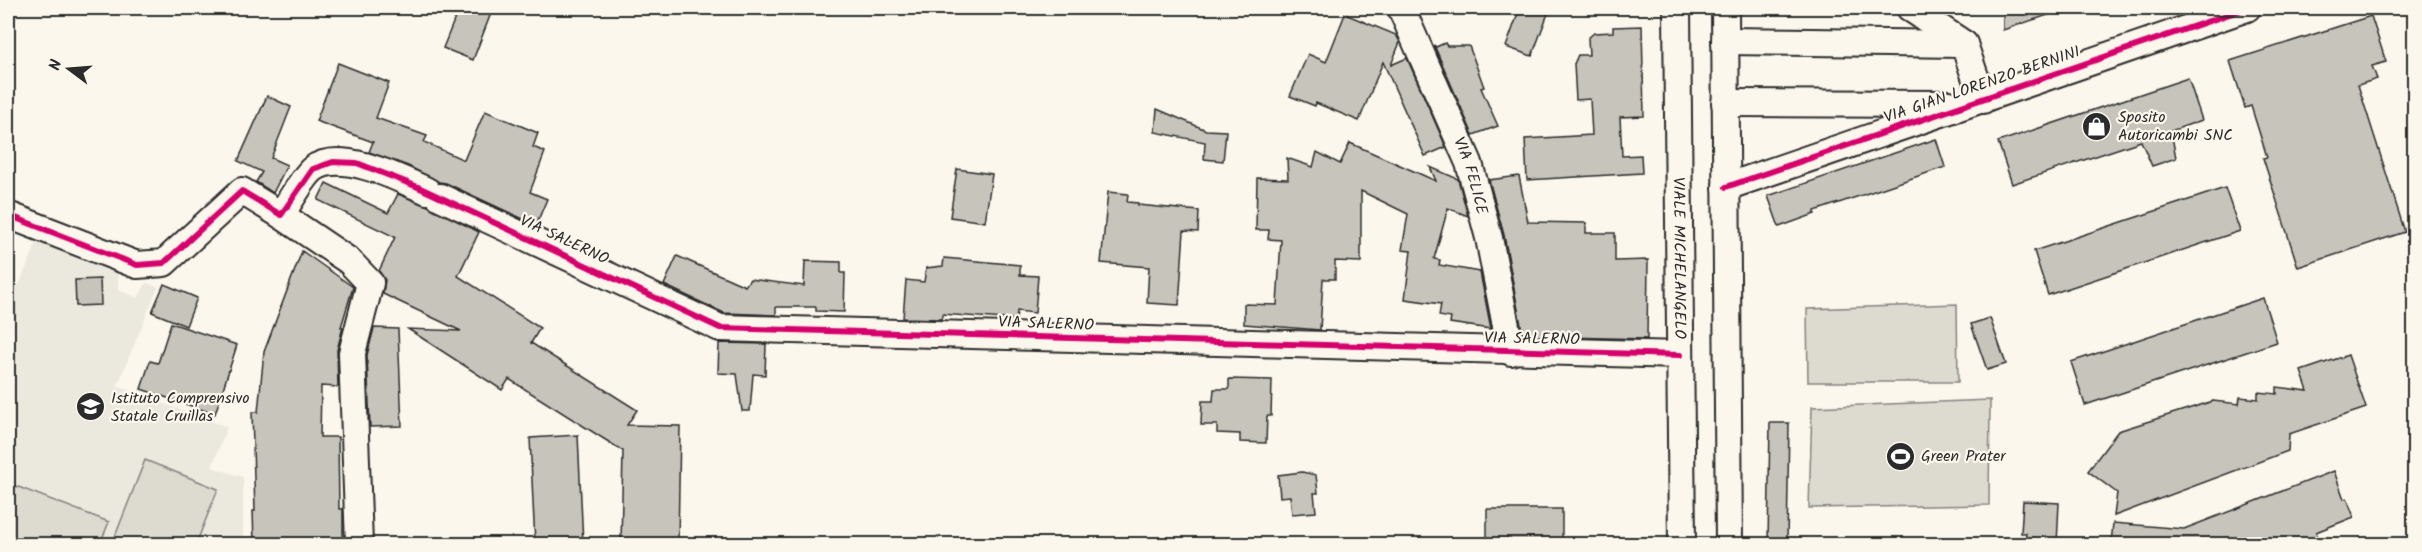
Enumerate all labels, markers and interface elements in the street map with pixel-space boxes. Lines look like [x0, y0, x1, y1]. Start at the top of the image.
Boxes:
north arrow [39, 39, 99, 99]
street label: VIA GIAN LORENZO BERNINI [1881, 40, 2084, 130]
text: N [43, 57, 69, 74]
place label: Sposito Autoricambi SNC [2118, 105, 2233, 148]
shop icon: Sposito Autoricambi SNC [2081, 110, 2113, 142]
street label: VIA FELICE [1447, 133, 1495, 218]
street label: VIALE MICHELANGELO [1666, 177, 1693, 339]
street label: VIA SALERNO [515, 208, 613, 272]
street label: VIA SALERNO [998, 310, 1095, 338]
street label: VIA SALERNO [1484, 326, 1580, 352]
place label: Istituto Comprensivo Statale Cruillas [111, 386, 249, 429]
school or university icon: Istituto Comprensivo Statale Cruillas [74, 391, 106, 423]
sports icon: Green Prater [1884, 440, 1916, 472]
place label: Green Prater [1921, 444, 2007, 469]

